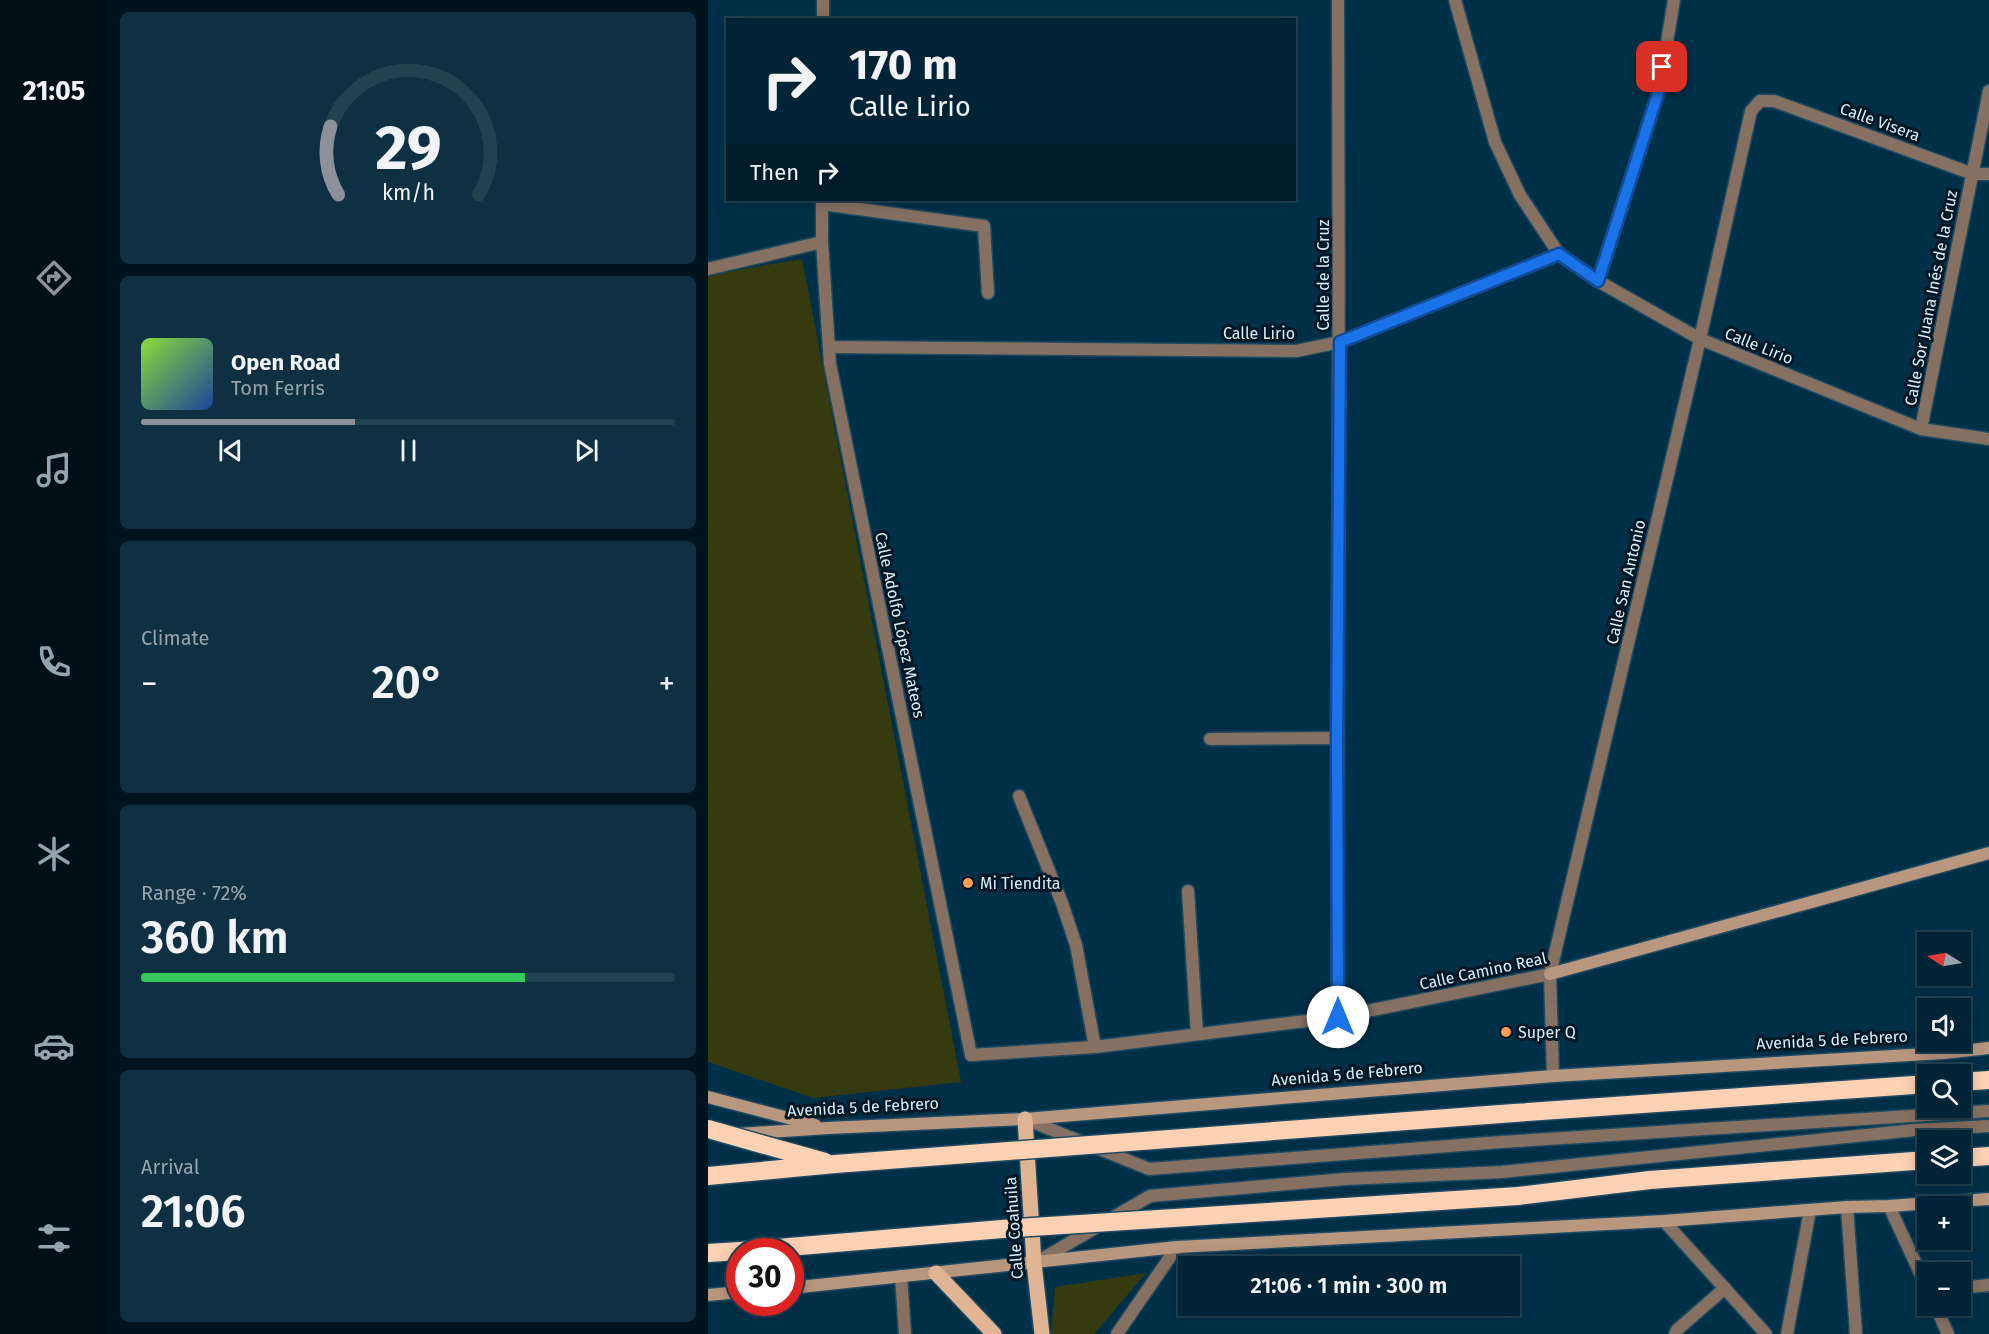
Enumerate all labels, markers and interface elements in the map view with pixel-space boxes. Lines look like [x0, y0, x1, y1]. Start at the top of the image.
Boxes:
text: 170 m [849, 40, 958, 90]
pin [1636, 41, 1687, 92]
icon: right [750, 42, 828, 120]
icon: arrive [1645, 50, 1678, 83]
text: 21:05 [23, 75, 85, 107]
text: Calle Lirio [849, 91, 971, 123]
street label: Calle Visera [1838, 99, 1922, 145]
text: 29 [375, 111, 441, 186]
icon: right [811, 156, 844, 189]
text: Then [750, 159, 799, 186]
text: km/h [381, 181, 435, 207]
street label: Calle Sor Juana Inés de la Cruz [1901, 189, 1961, 407]
street label: Calle de la Cruz [1314, 220, 1333, 330]
icon: directions [33, 257, 75, 299]
street label: Calle Lirio [1223, 324, 1295, 343]
street label: Calle Lirio [1722, 324, 1796, 368]
text: Open Road [231, 349, 341, 376]
text: Tom Ferris [231, 376, 325, 400]
icon: previous [214, 434, 247, 467]
icon: pause [392, 434, 425, 467]
icon: next [570, 434, 603, 467]
icon: music [33, 449, 75, 491]
street label: Calle San Antonio [1602, 518, 1650, 646]
street label: Calle Adolfo López Mateos [871, 530, 929, 720]
text: Climate [141, 626, 209, 650]
icon: phone [33, 641, 75, 683]
text: 20° [372, 656, 444, 710]
text: − [141, 664, 158, 704]
text: + [659, 664, 675, 704]
icon: climate [33, 833, 75, 875]
place label: Mi Tiendita [980, 874, 1061, 893]
marker: Mi Tiendita [961, 876, 975, 890]
text: Range · 72% [141, 881, 247, 905]
text: 360 km [141, 911, 289, 965]
north arrow [1917, 932, 1971, 986]
map controls [1917, 932, 1971, 1316]
street label: Calle Camino Real [1418, 948, 1549, 994]
position arrow [1306, 985, 1370, 1049]
button: sound [1917, 998, 1971, 1052]
place label: Super Q [1518, 1023, 1576, 1042]
icon: car [33, 1025, 75, 1067]
marker: Super Q [1499, 1025, 1513, 1039]
street label: Avenida 5 de Febrero [1756, 1027, 1908, 1053]
street label: Avenida 5 de Febrero [1271, 1058, 1423, 1090]
button: search [1917, 1064, 1971, 1118]
street label: Avenida 5 de Febrero [787, 1094, 939, 1120]
button: layers [1917, 1130, 1971, 1184]
text: Arrival [141, 1155, 200, 1179]
street label: Calle Coahuila [1001, 1176, 1027, 1280]
text: 21:06 [141, 1185, 245, 1239]
button: + [1917, 1196, 1971, 1250]
icon: filters [33, 1217, 75, 1259]
speed limit sign: 30 [726, 1238, 804, 1316]
button: − [1917, 1262, 1971, 1316]
text: 21:06 · 1 min · 300 m [1251, 1272, 1447, 1299]

